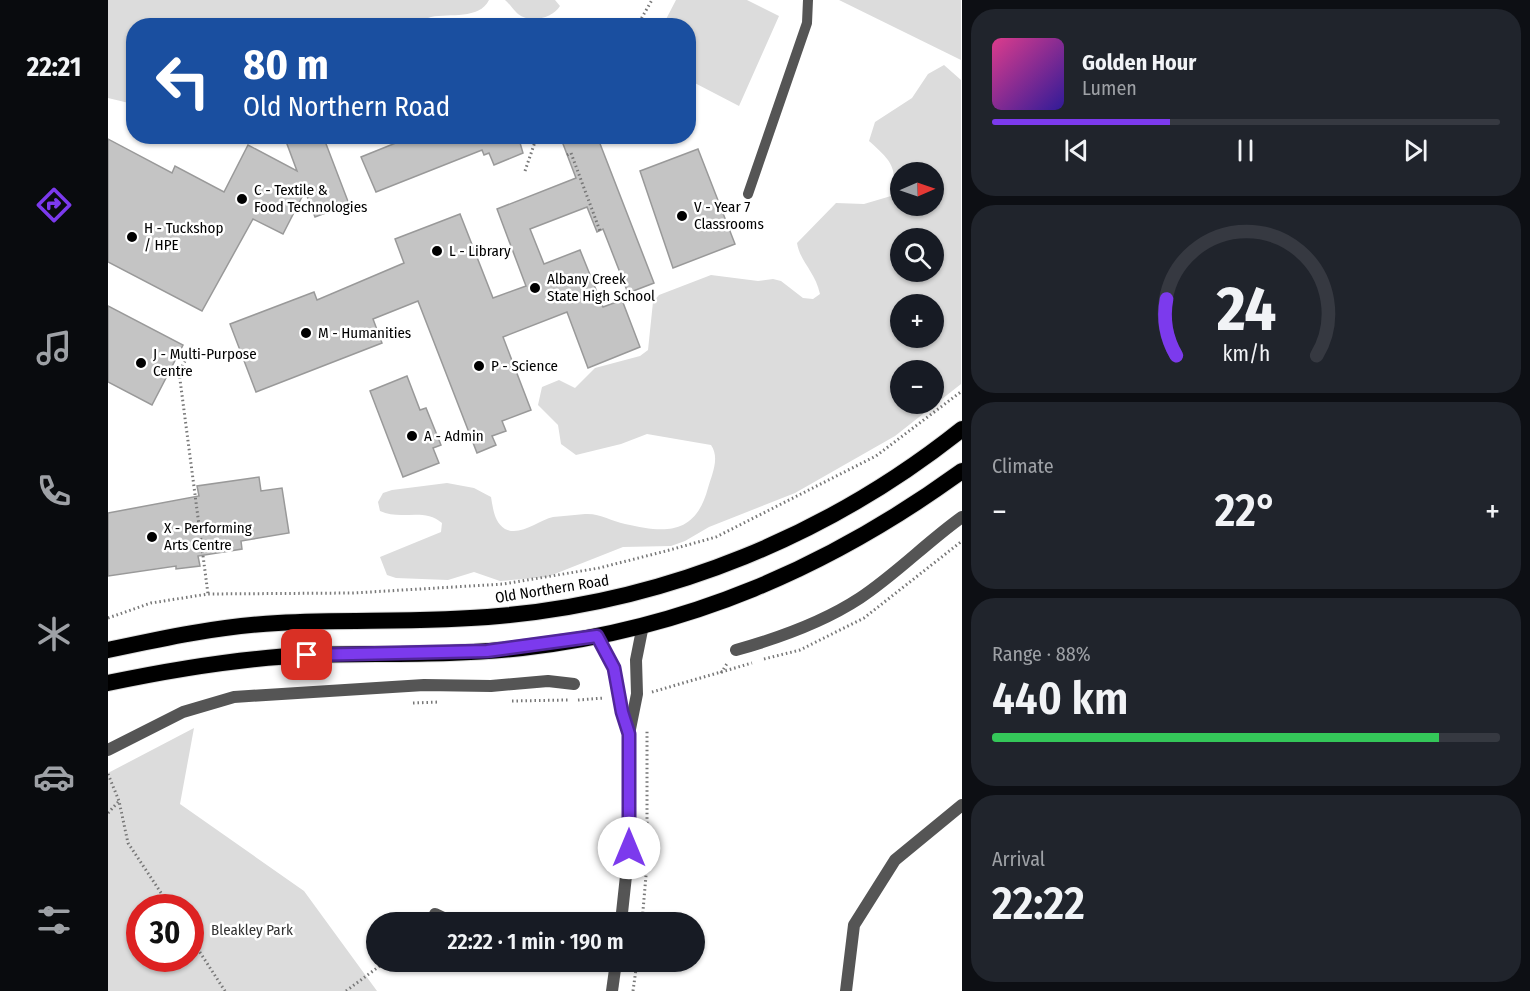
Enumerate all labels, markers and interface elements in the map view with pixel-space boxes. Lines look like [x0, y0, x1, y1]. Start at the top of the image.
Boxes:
text: 80 m [243, 40, 329, 90]
icon: left [144, 42, 222, 120]
text: Golden Hour [1082, 49, 1196, 76]
text: 22:21 [27, 51, 81, 83]
text: Lumen [1082, 76, 1137, 100]
text: Old Northern Road [243, 91, 450, 123]
icon: previous [1060, 134, 1093, 167]
icon: pause [1229, 134, 1262, 167]
icon: next [1399, 134, 1432, 167]
north arrow [890, 162, 944, 216]
map controls [890, 162, 944, 414]
place label: C - Textile & Food Technologies [254, 181, 367, 216]
icon: directions [33, 184, 75, 226]
marker: C - Textile & Food Technologies [235, 192, 249, 206]
place label: V - Year 7 Classrooms [694, 198, 764, 233]
marker: V - Year 7 Classrooms [675, 209, 689, 223]
place label: H - Tuckshop / HPE [144, 219, 223, 254]
button: search [890, 228, 944, 282]
marker: H - Tuckshop / HPE [125, 230, 139, 244]
place label: L - Library [449, 242, 511, 260]
marker: L - Library [430, 244, 444, 258]
place label: Albany Creek State High School [547, 270, 655, 305]
text: 24 [1215, 272, 1276, 347]
marker: Albany Creek State High School [528, 281, 542, 295]
button: + [890, 294, 944, 348]
place label: M - Humanities [318, 324, 411, 342]
marker: M - Humanities [299, 326, 313, 340]
icon: music [33, 327, 75, 369]
text: km/h [1222, 342, 1270, 368]
place label: J - Multi-Purpose Centre [153, 345, 257, 380]
marker: J - Multi-Purpose Centre [134, 356, 148, 370]
place label: P - Science [491, 357, 558, 375]
marker: P - Science [472, 359, 486, 373]
button: − [890, 360, 944, 414]
place label: A - Admin [424, 427, 484, 445]
marker: A - Admin [405, 429, 419, 443]
text: Climate [992, 454, 1054, 478]
icon: phone [33, 470, 75, 512]
text: 22° [1215, 484, 1277, 538]
text: − [992, 492, 1007, 532]
text: + [1485, 492, 1500, 532]
place label: X - Performing Arts Centre [164, 519, 252, 554]
marker: X - Performing Arts Centre [145, 530, 159, 544]
street label: Old Northern Road [494, 571, 610, 607]
icon: climate [33, 613, 75, 655]
pin [281, 629, 332, 680]
icon: arrive [290, 638, 323, 671]
text: Range · 88% [992, 642, 1091, 666]
text: 440 km [992, 672, 1128, 726]
icon: car [33, 756, 75, 798]
position arrow [597, 816, 661, 880]
text: Arrival [992, 847, 1045, 871]
text: 22:22 [992, 877, 1085, 931]
speed limit sign: 30 [126, 894, 204, 972]
icon: filters [33, 899, 75, 941]
park label: Bleakley Park [211, 921, 293, 939]
text: 22:22 · 1 min · 190 m [448, 928, 623, 955]

